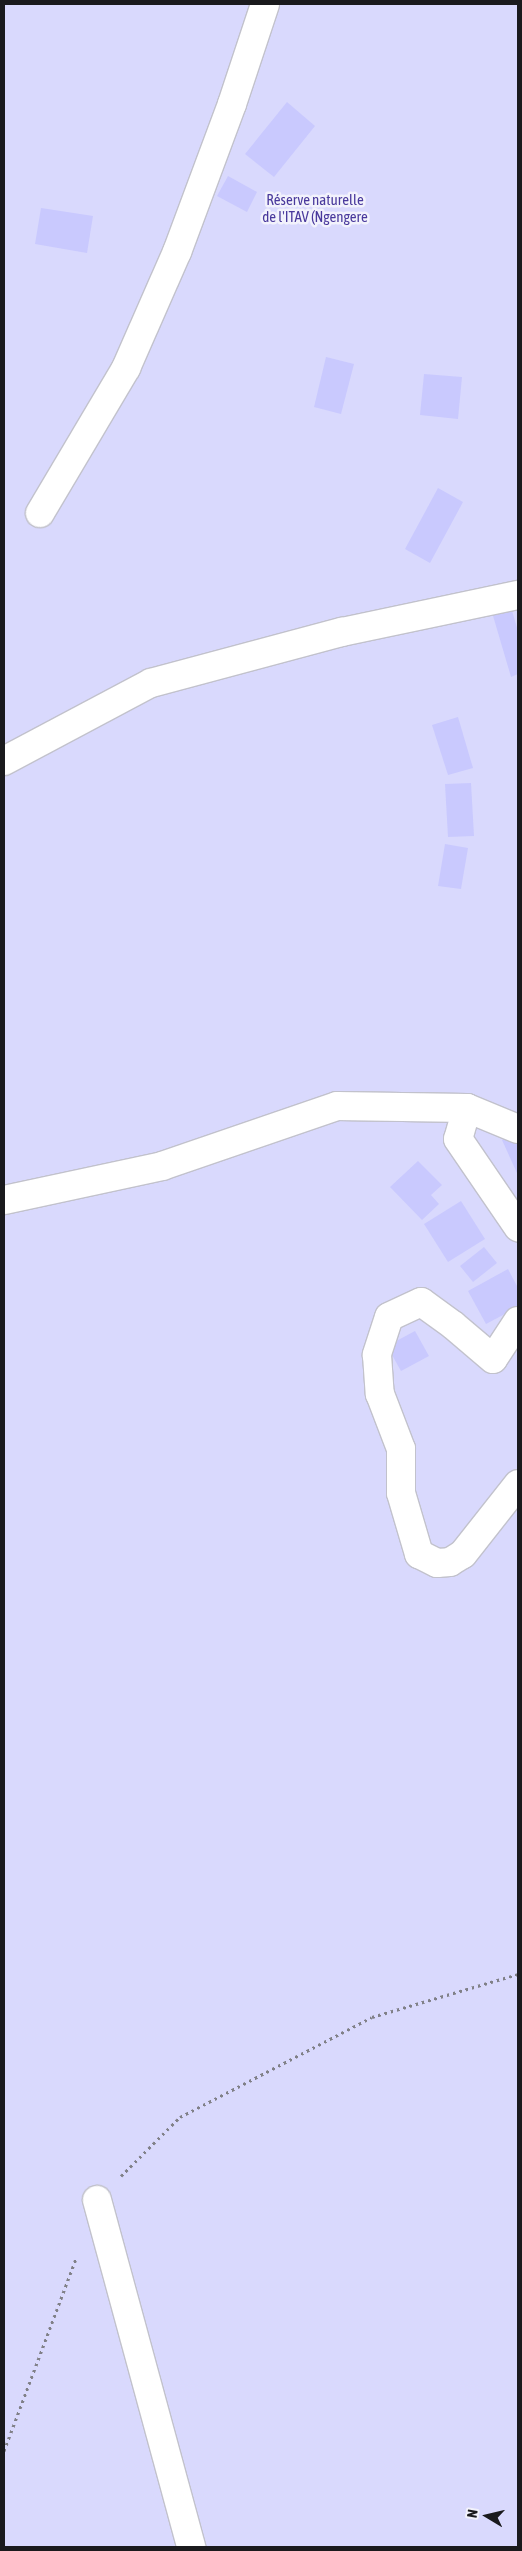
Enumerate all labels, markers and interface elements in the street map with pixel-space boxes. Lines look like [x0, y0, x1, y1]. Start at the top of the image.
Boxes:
park label: Réserve naturelle de l'ITAV (Ngengere [262, 190, 368, 225]
north arrow [462, 2491, 512, 2541]
text: N [464, 2508, 481, 2519]

